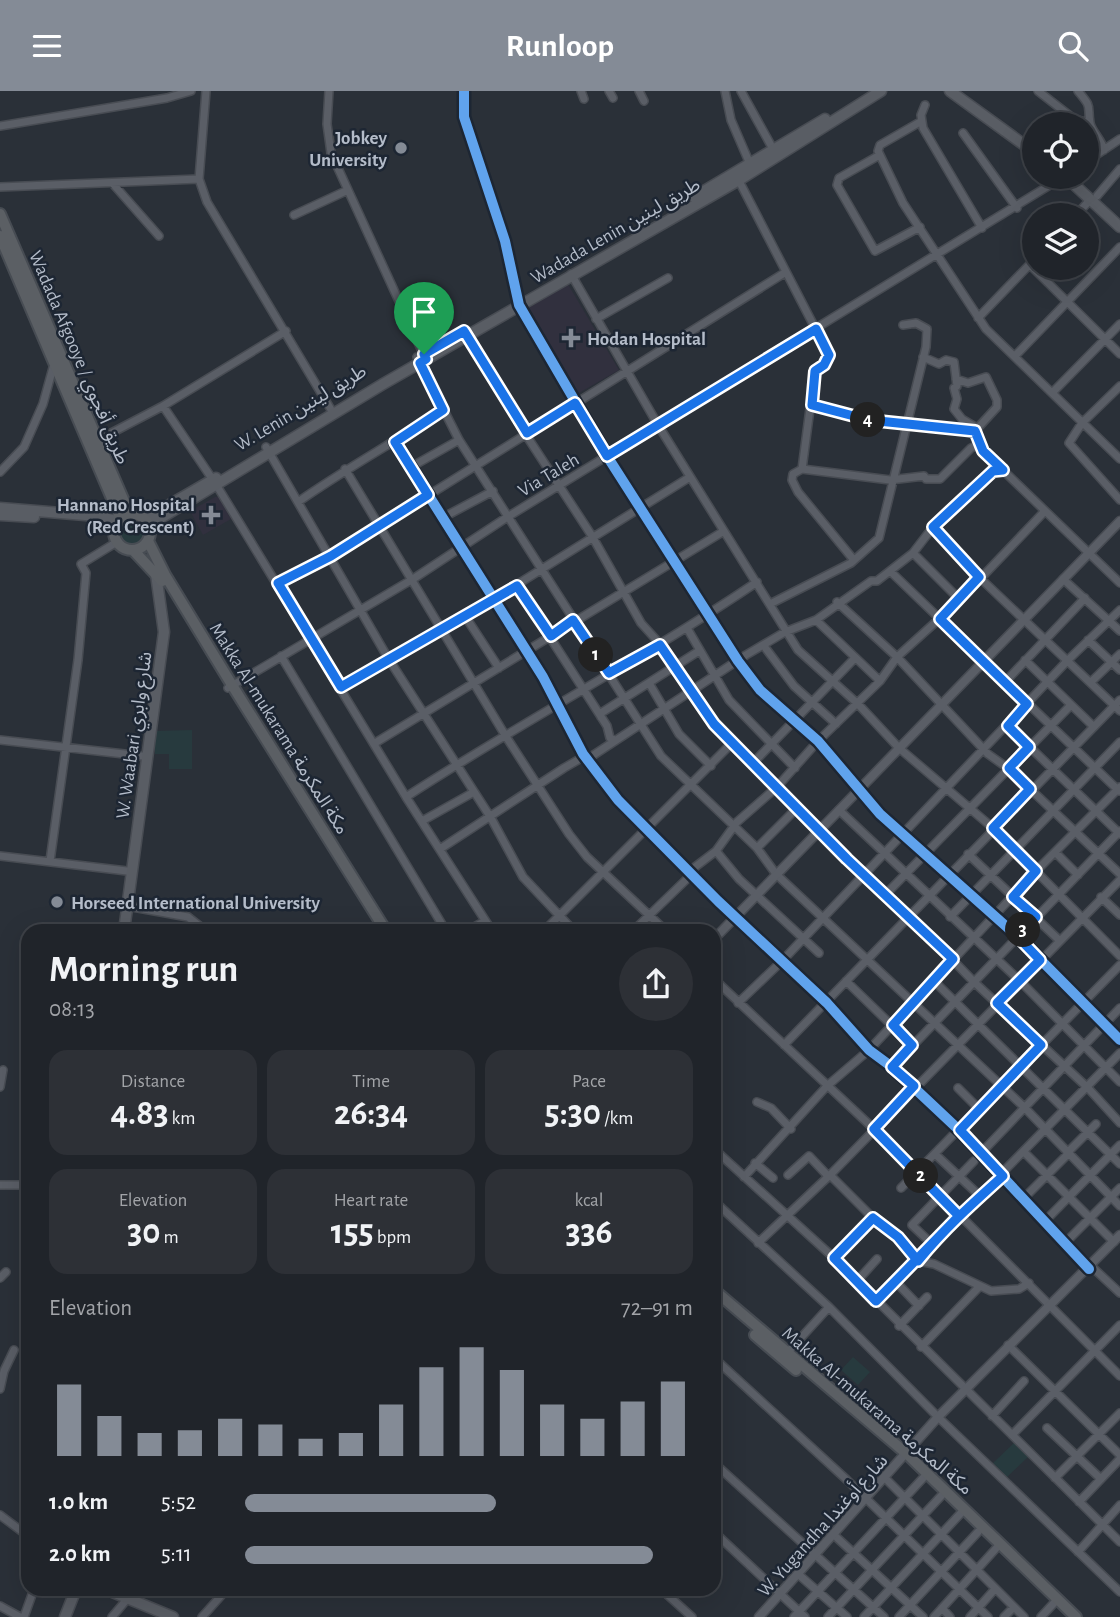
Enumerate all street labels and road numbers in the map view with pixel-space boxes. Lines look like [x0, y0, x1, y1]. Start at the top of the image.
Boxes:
street label: Wadada Lenin طريق لينين [528, 175, 704, 288]
street label: Wadada Afgooye / طريق أفجوي [21, 247, 135, 469]
street label: W. Lenin طريق لينين [232, 361, 371, 456]
street label: Via Taleh [515, 450, 583, 501]
street label: Makka Al-mukarama مكة المكرمة [205, 620, 352, 838]
street label: W. Waabari شارع وابري [113, 650, 160, 821]
street label: Makka Al-mukarama مكة المكرمة [778, 1323, 976, 1500]
street label: W. Yugandha شارع أوغندا [753, 1450, 894, 1603]

